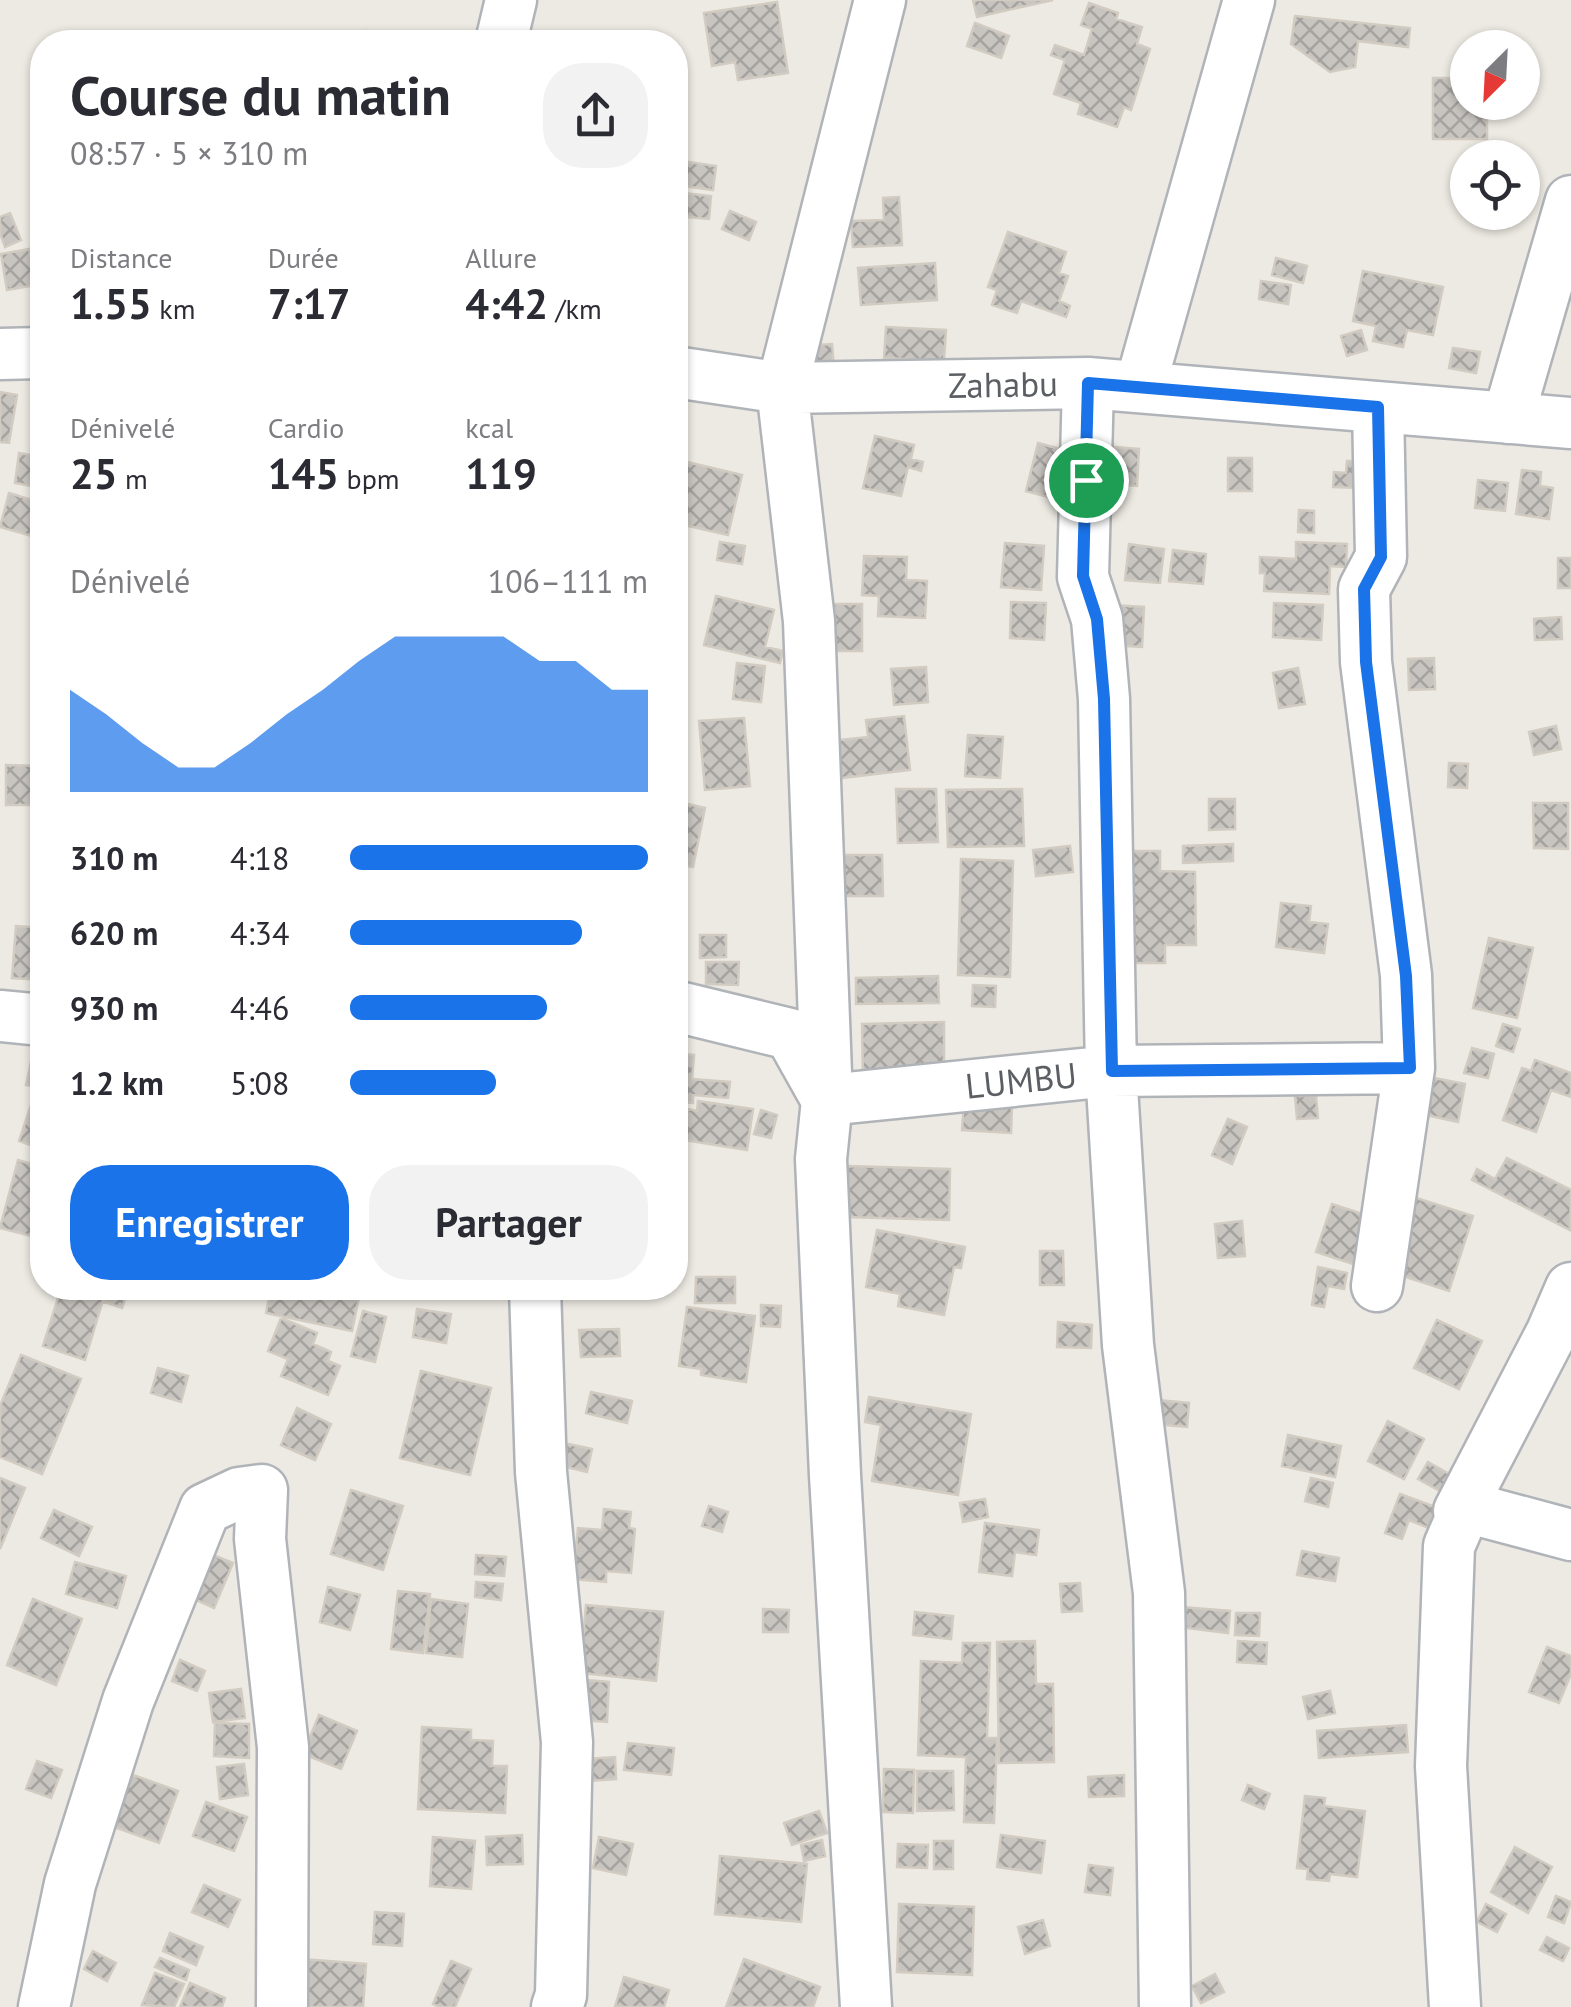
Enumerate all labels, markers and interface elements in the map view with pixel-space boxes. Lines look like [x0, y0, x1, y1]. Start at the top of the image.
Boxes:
north arrow [1450, 30, 1540, 120]
map controls [1450, 30, 1540, 230]
text: Course du matin [70, 59, 451, 130]
button: share [543, 63, 648, 168]
text: 08:57 · 5 × 310 m [70, 132, 308, 174]
button: locate [1450, 140, 1540, 230]
text: Distance [70, 239, 173, 276]
text: Durée [268, 239, 339, 276]
text: Allure [465, 239, 537, 276]
text: 1.55 [70, 276, 152, 331]
text: 7:17 [268, 276, 350, 331]
text: 4:42 [465, 276, 548, 331]
text: km [152, 290, 195, 327]
text: /km [548, 290, 602, 327]
street label: Zahabu [948, 360, 1058, 408]
text: Dénivelé [70, 409, 175, 446]
text: Cardio [268, 409, 344, 446]
text: kcal [465, 409, 513, 446]
pin [1044, 438, 1129, 523]
text: 25 [70, 446, 118, 501]
text: 145 [268, 446, 339, 501]
text: 119 [465, 446, 537, 501]
icon: arrive [1059, 453, 1114, 508]
text: m [118, 460, 148, 497]
text: bpm [339, 460, 400, 497]
text: Dénivelé [70, 560, 190, 602]
text: 106–111 m [488, 560, 648, 602]
text: 310 m [70, 837, 158, 879]
text: 4:18 [230, 837, 289, 879]
text: 620 m [70, 912, 158, 954]
text: 4:34 [230, 912, 289, 954]
text: 930 m [70, 987, 158, 1029]
text: 4:46 [230, 987, 289, 1029]
street label: LUMBU [963, 1051, 1079, 1109]
text: 1.2 km [70, 1062, 164, 1104]
text: 5:08 [230, 1062, 289, 1104]
button: Enregistrer [70, 1165, 349, 1280]
button: Partager [369, 1165, 648, 1280]

